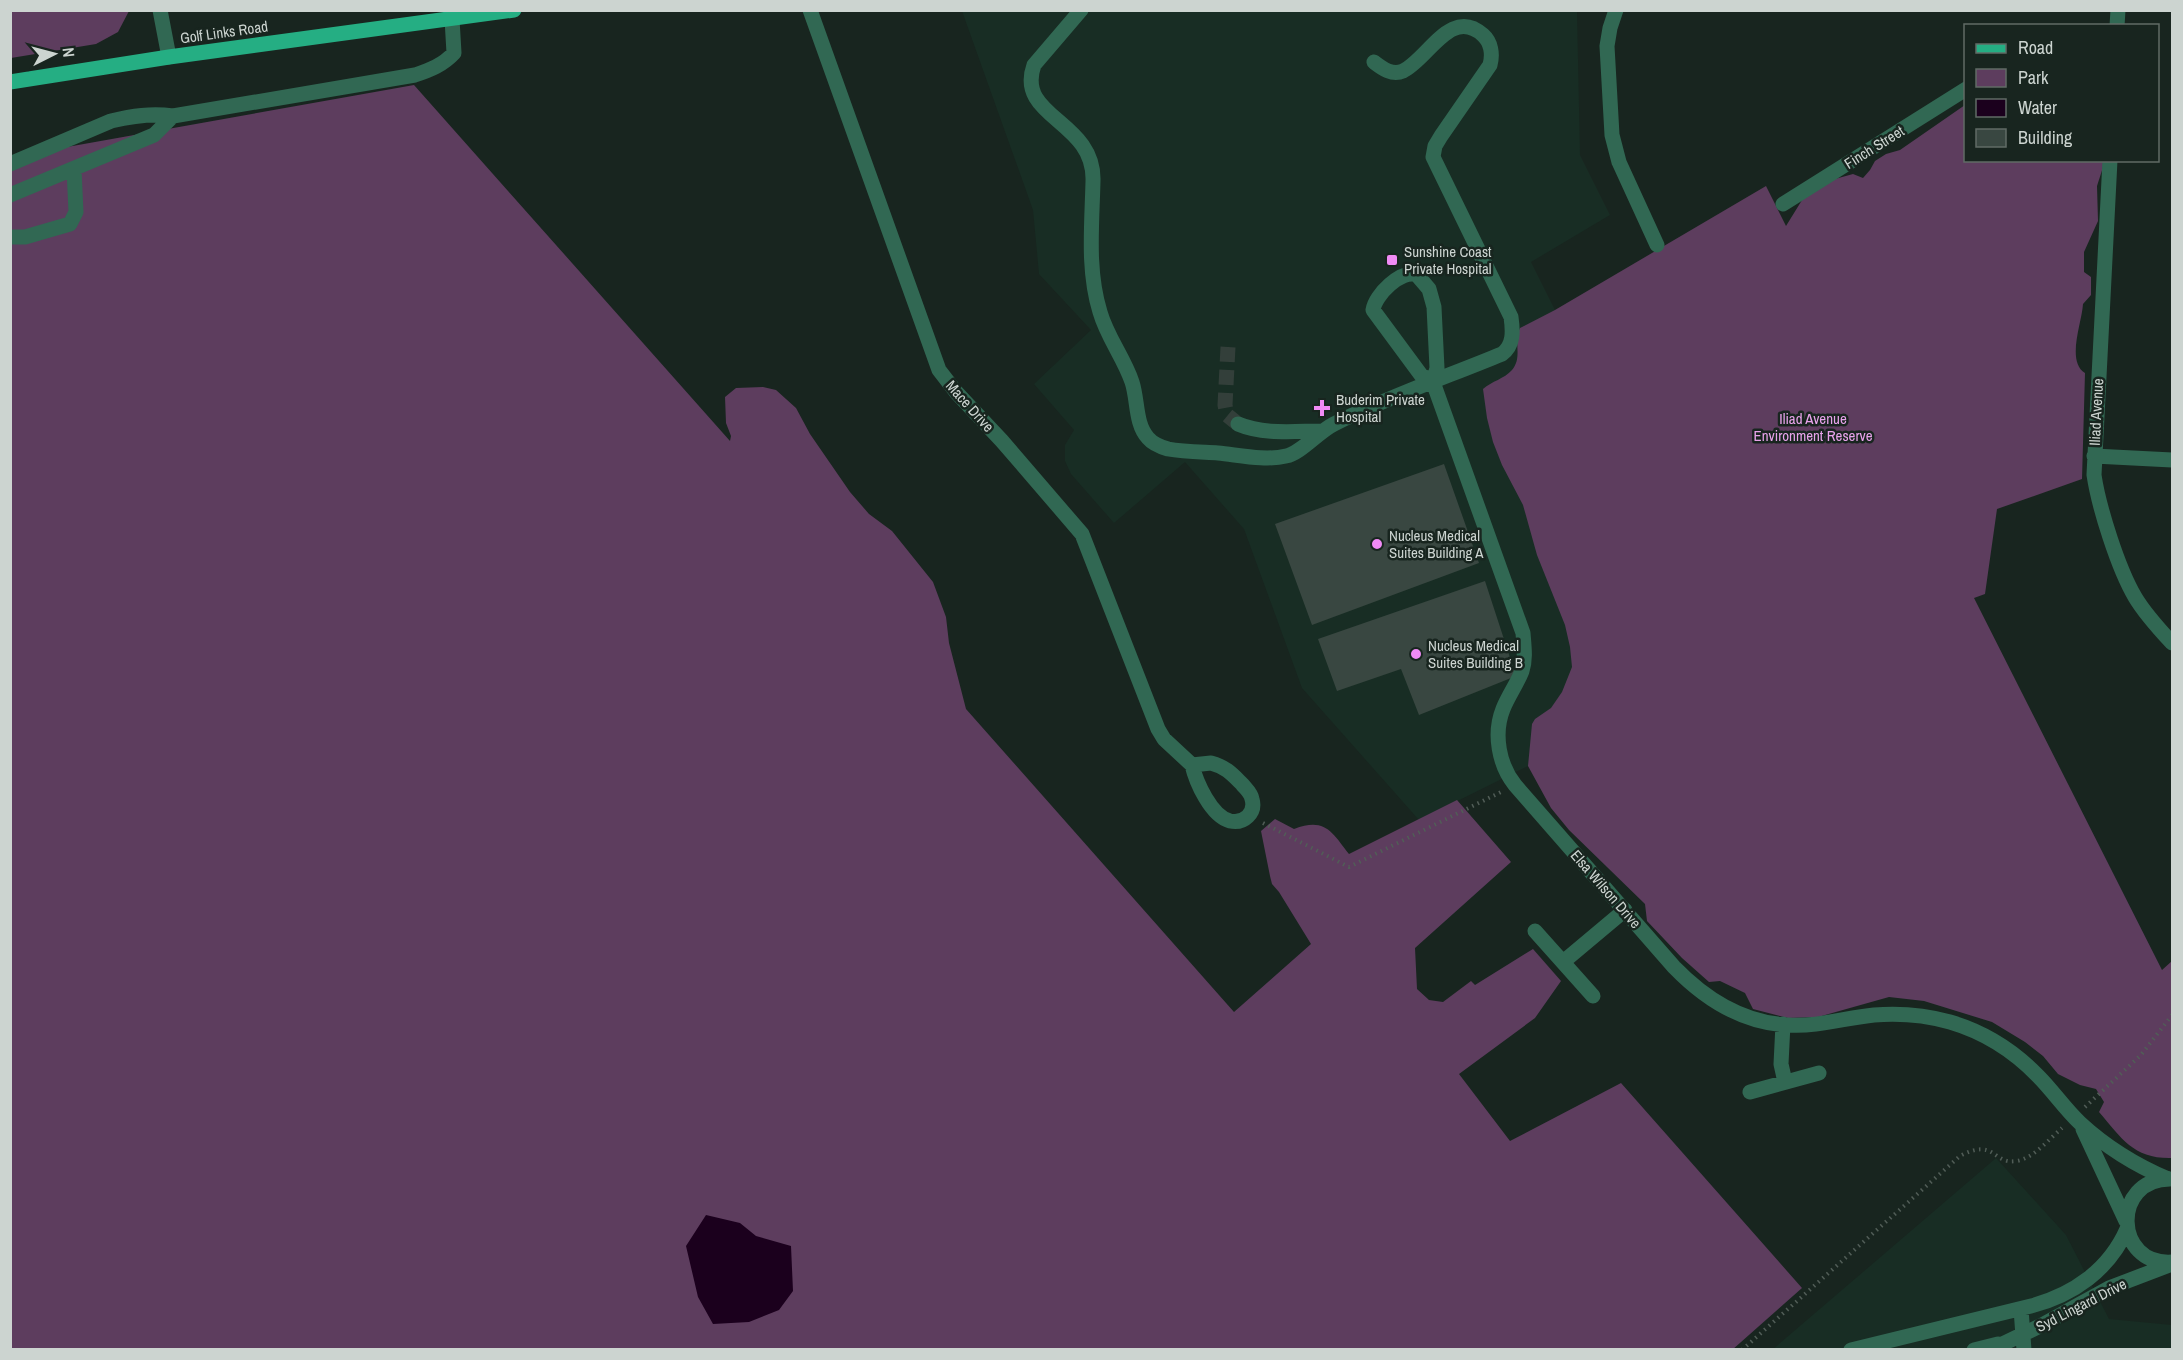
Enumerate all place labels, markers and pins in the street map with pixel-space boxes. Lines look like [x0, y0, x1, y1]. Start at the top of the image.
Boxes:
place label: Sunshine Coast Private Hospital [1404, 241, 1492, 279]
marker: Sunshine Coast Private Hospital [1385, 253, 1399, 267]
place label: Buderim Private Hospital [1336, 389, 1425, 427]
marker: Buderim Private Hospital [1313, 399, 1331, 417]
place label: Nucleus Medical Suites Building A [1389, 525, 1484, 563]
marker: Nucleus Medical Suites Building A [1370, 537, 1384, 551]
place label: Nucleus Medical Suites Building B [1428, 635, 1523, 673]
marker: Nucleus Medical Suites Building B [1409, 647, 1423, 661]

